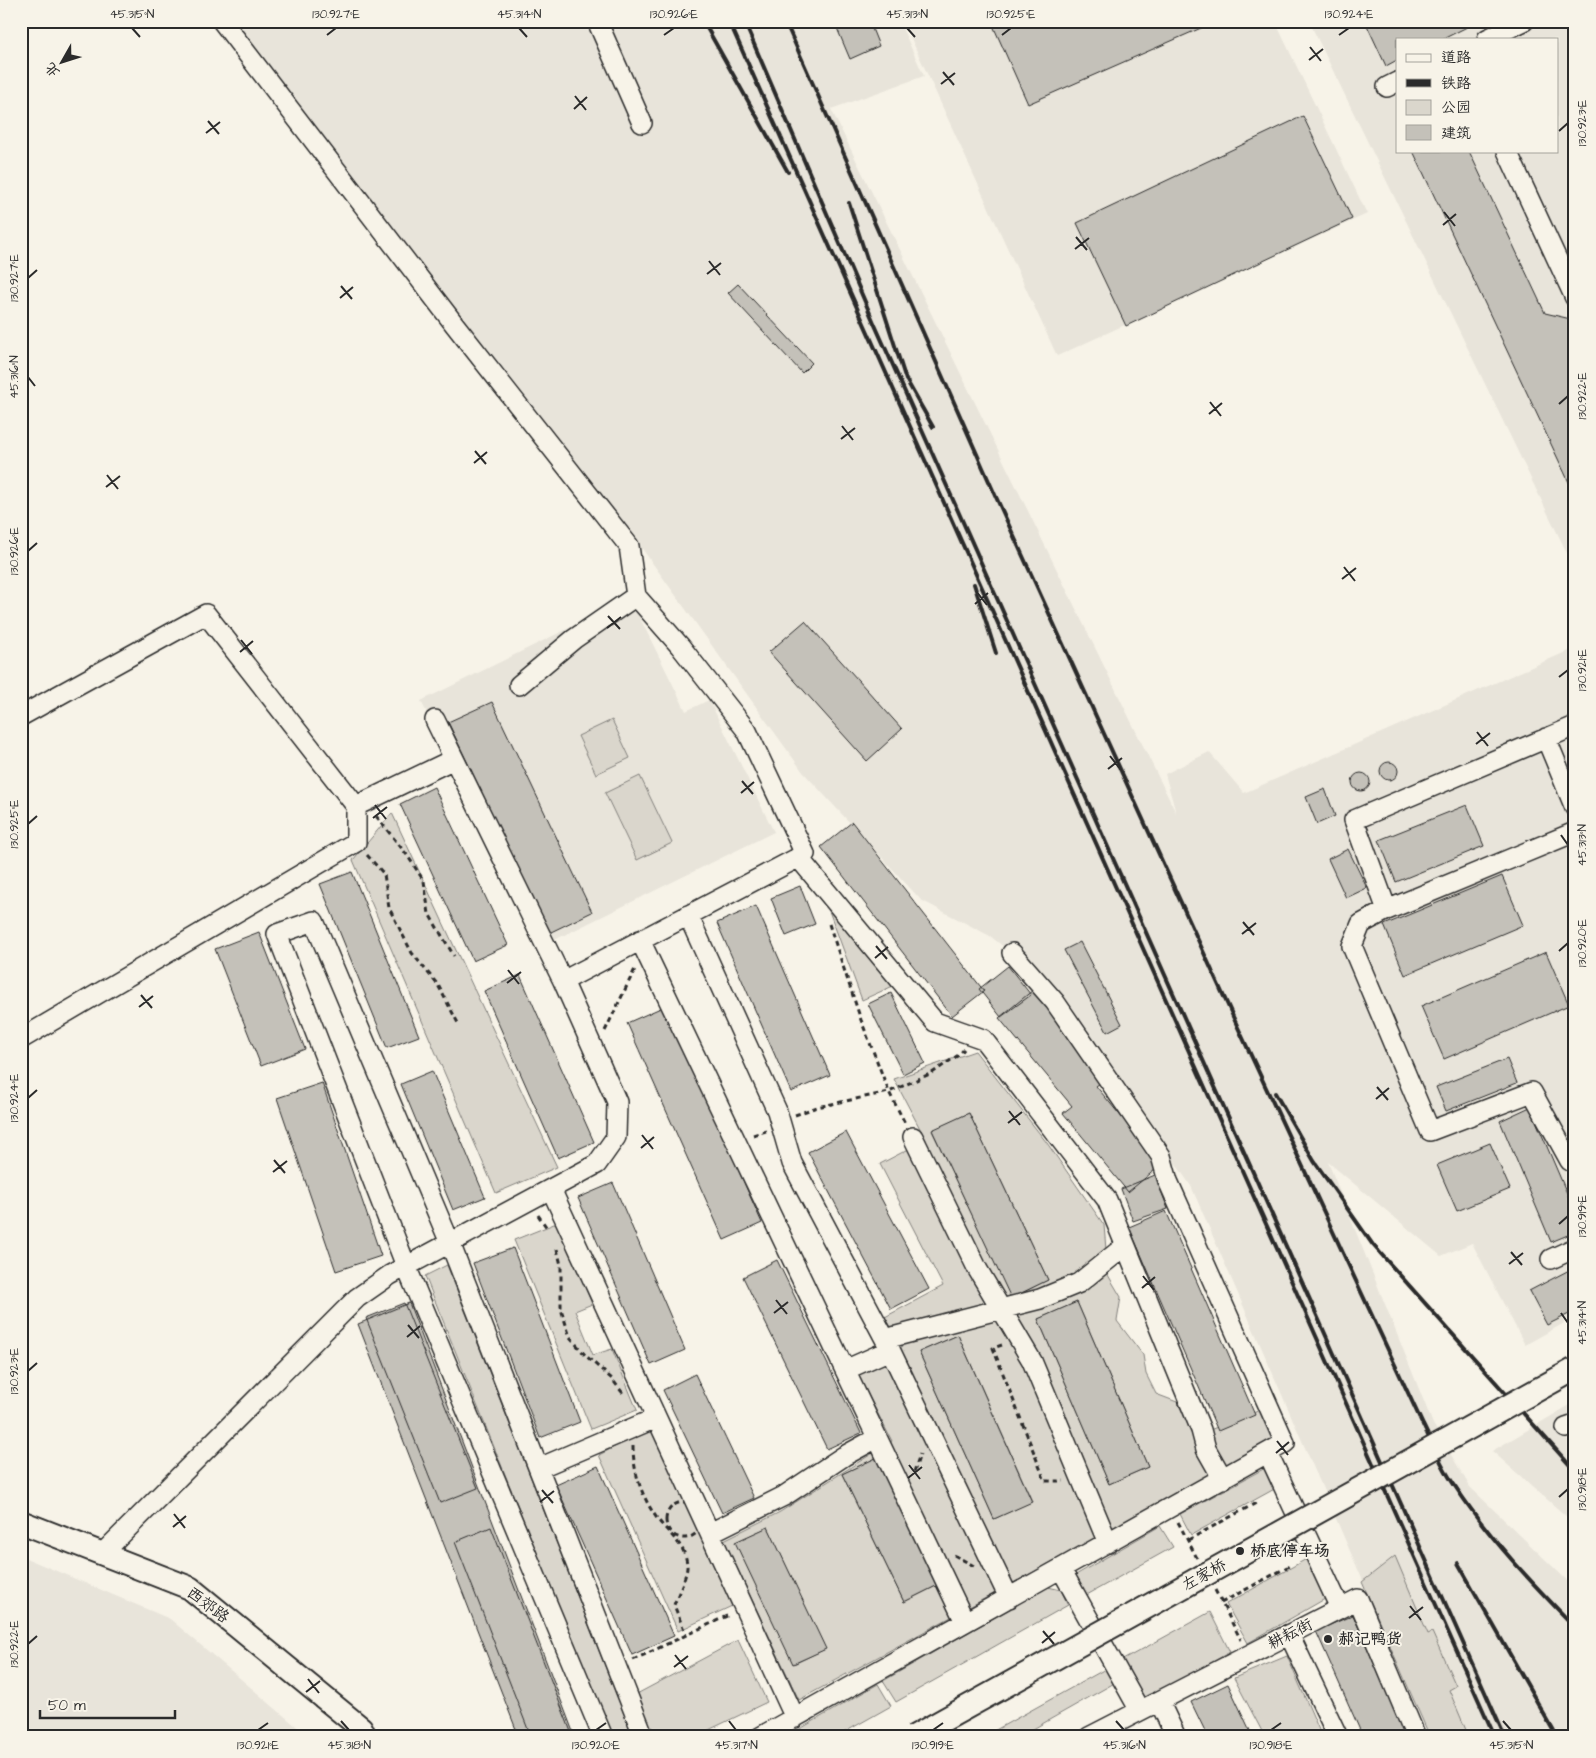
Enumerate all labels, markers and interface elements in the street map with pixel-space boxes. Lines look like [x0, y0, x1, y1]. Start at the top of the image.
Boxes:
text: 45.315°N [110, 6, 155, 23]
text: 130.927°E [312, 6, 360, 23]
text: 45.314°N [497, 6, 542, 23]
text: 130.926°E [650, 6, 698, 23]
text: 45.313°N [886, 6, 929, 23]
text: 130.925°E [987, 6, 1035, 23]
text: 130.924°E [1325, 6, 1373, 23]
north arrow [38, 38, 88, 88]
legend [1396, 38, 1558, 152]
text: 道路 [1441, 47, 1471, 68]
text: 北 [40, 58, 65, 81]
text: 铁路 [1441, 73, 1471, 94]
text: 公园 [1441, 97, 1471, 118]
text: 130.923°E [1574, 100, 1591, 146]
text: 建筑 [1441, 123, 1471, 144]
text: 130.927°E [6, 254, 23, 302]
text: 45.316°N [6, 355, 23, 399]
text: 130.922°E [1574, 372, 1591, 420]
text: 130.926°E [6, 527, 23, 575]
text: 130.921°E [1574, 649, 1591, 691]
text: 130.925°E [6, 800, 23, 848]
text: 45.313°N [1574, 823, 1591, 866]
text: 130.920°E [1574, 919, 1591, 967]
text: 130.924°E [6, 1074, 23, 1122]
text: 130.919°E [1574, 1195, 1591, 1237]
text: 45.314°N [1574, 1300, 1591, 1345]
text: 130.923°E [6, 1348, 23, 1394]
text: 130.918°E [1574, 1468, 1591, 1510]
place label: 桥底停车场 [1250, 1540, 1330, 1562]
marker: 桥底停车场 [1234, 1545, 1246, 1557]
street label: 左家桥 [1178, 1554, 1230, 1596]
street label: 西郊路 [182, 1582, 234, 1628]
street label: 耕耘街 [1264, 1613, 1316, 1655]
text: 130.922°E [6, 1620, 23, 1668]
place label: 郝记鸭货 [1338, 1628, 1402, 1650]
marker: 郝记鸭货 [1322, 1633, 1334, 1645]
scale bar [40, 1688, 175, 1720]
text: 50 m [48, 1695, 86, 1716]
text: 130.921°E [237, 1737, 279, 1754]
text: 45.318°N [327, 1737, 371, 1754]
text: 130.920°E [572, 1737, 620, 1754]
text: 45.317°N [714, 1737, 758, 1754]
text: 130.919°E [912, 1737, 954, 1754]
text: 45.316°N [1102, 1737, 1146, 1754]
text: 130.918°E [1250, 1737, 1292, 1754]
text: 45.315°N [1489, 1737, 1534, 1754]

